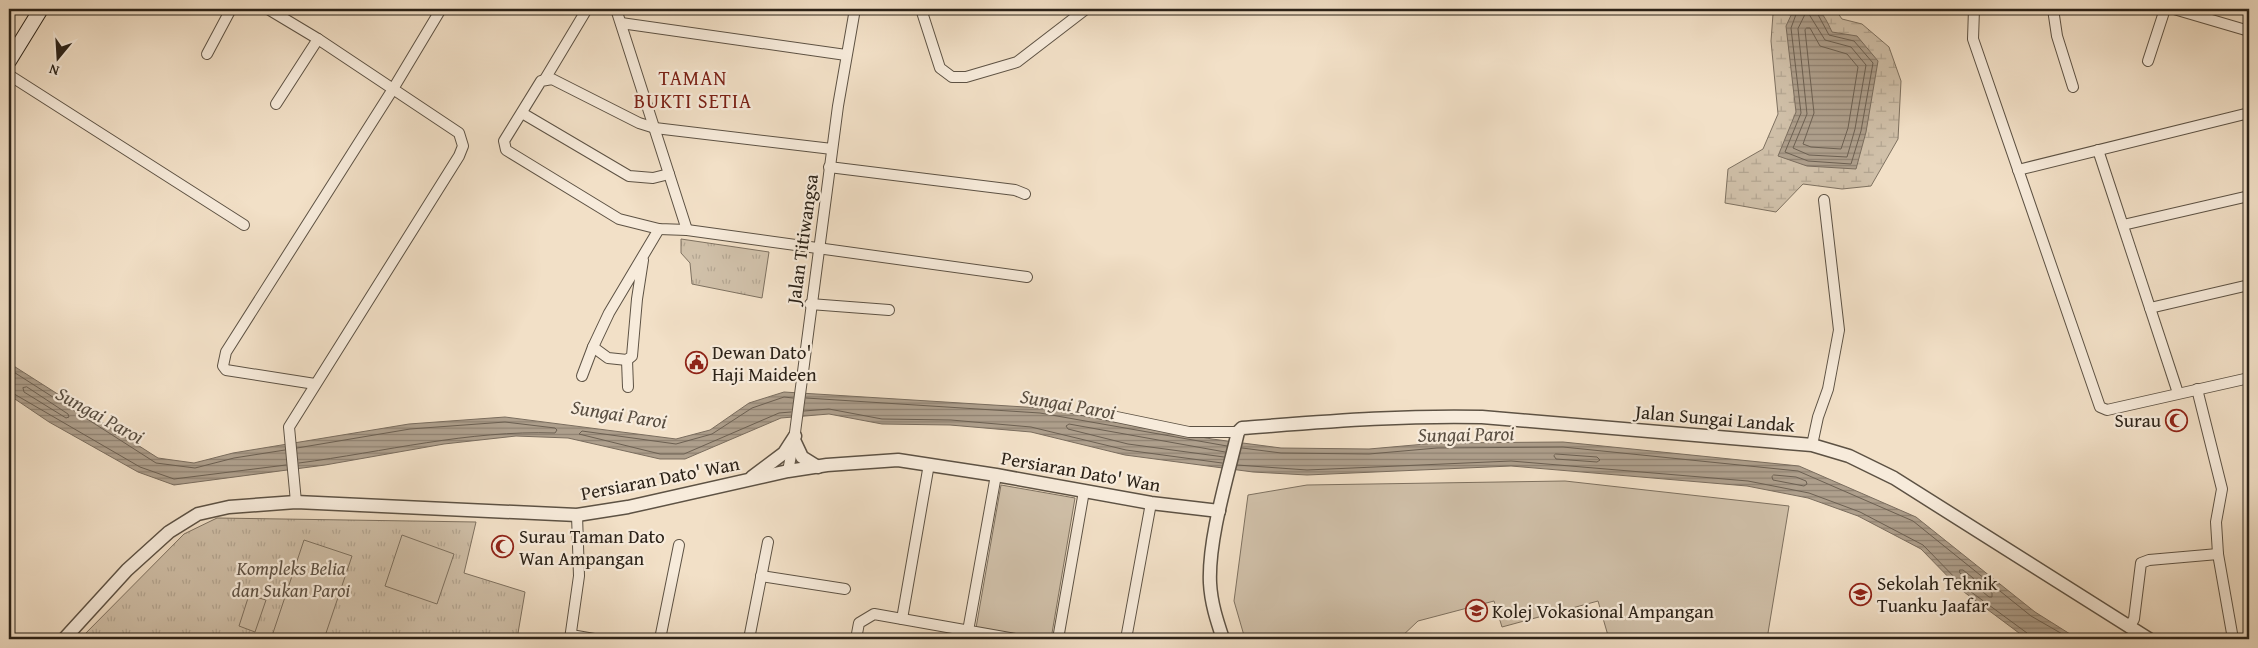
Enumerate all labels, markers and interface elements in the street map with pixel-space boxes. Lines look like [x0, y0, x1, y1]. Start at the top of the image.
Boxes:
north arrow [32, 32, 82, 82]
text: N [46, 59, 62, 81]
district label: TAMAN BUKTI SETIA [634, 63, 752, 115]
street label: Jalan Titiwangsa [779, 172, 825, 308]
place label: Dewan Dato' Haji Maideen [712, 338, 817, 388]
public building icon: Dewan Dato' Haji Maideen [684, 351, 708, 375]
water label: Sungai Paroi [51, 378, 150, 451]
water label: Sungai Paroi [1018, 381, 1118, 426]
water label: Sungai Paroi [569, 392, 669, 435]
street label: Jalan Sungai Landak [1632, 397, 1796, 439]
place label: Surau [2115, 406, 2162, 434]
mosque icon: Surau [2165, 408, 2189, 432]
water label: Sungai Paroi [1417, 418, 1515, 449]
street label: Persiaran Dato' Wan [999, 443, 1163, 499]
street label: Persiaran Dato' Wan [578, 449, 742, 507]
place label: Surau Taman Dato Wan Ampangan [519, 522, 665, 572]
mosque icon: Surau Taman Dato Wan Ampangan [491, 535, 515, 559]
park label: Kompleks Belia dan Sukan Paroi [232, 554, 350, 604]
place label: Sekolah Teknik Tuanku Jaafar [1877, 569, 1998, 619]
school or university icon: Sekolah Teknik Tuanku Jaafar [1849, 582, 1873, 606]
place label: Kolej Vokasional Ampangan [1492, 597, 1714, 625]
school or university icon: Kolej Vokasional Ampangan [1464, 599, 1488, 623]

